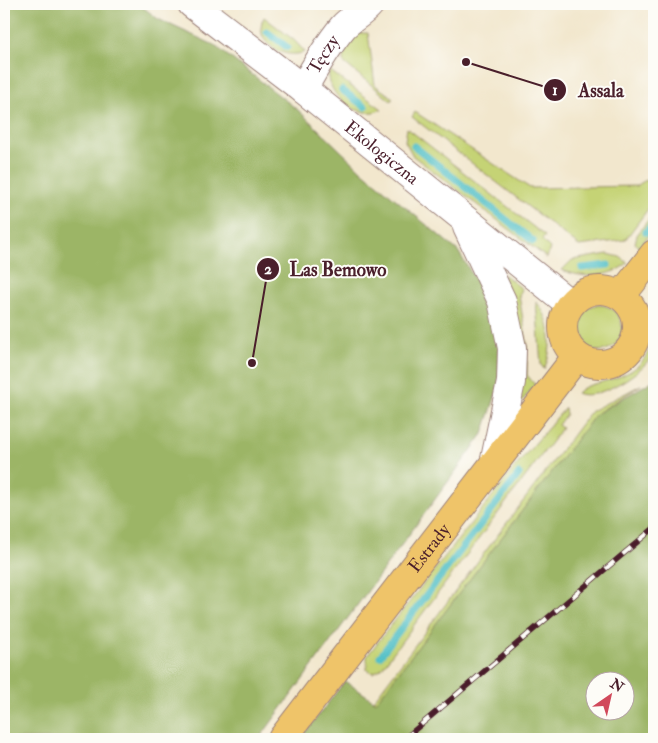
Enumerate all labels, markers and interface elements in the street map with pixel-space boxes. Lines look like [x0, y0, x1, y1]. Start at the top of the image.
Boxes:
street label: Tęczy [302, 29, 345, 78]
callout: Assala [543, 73, 633, 107]
text: Assala [577, 79, 625, 103]
text: 1 [552, 81, 558, 100]
street label: Ekologiczna [340, 116, 424, 190]
callout: Las Bemowo [255, 252, 397, 286]
text: Las Bemowo [290, 258, 386, 282]
text: 2 [264, 260, 272, 279]
street label: Estrady [403, 518, 456, 577]
north arrow [586, 670, 636, 720]
text: N [606, 675, 627, 696]

